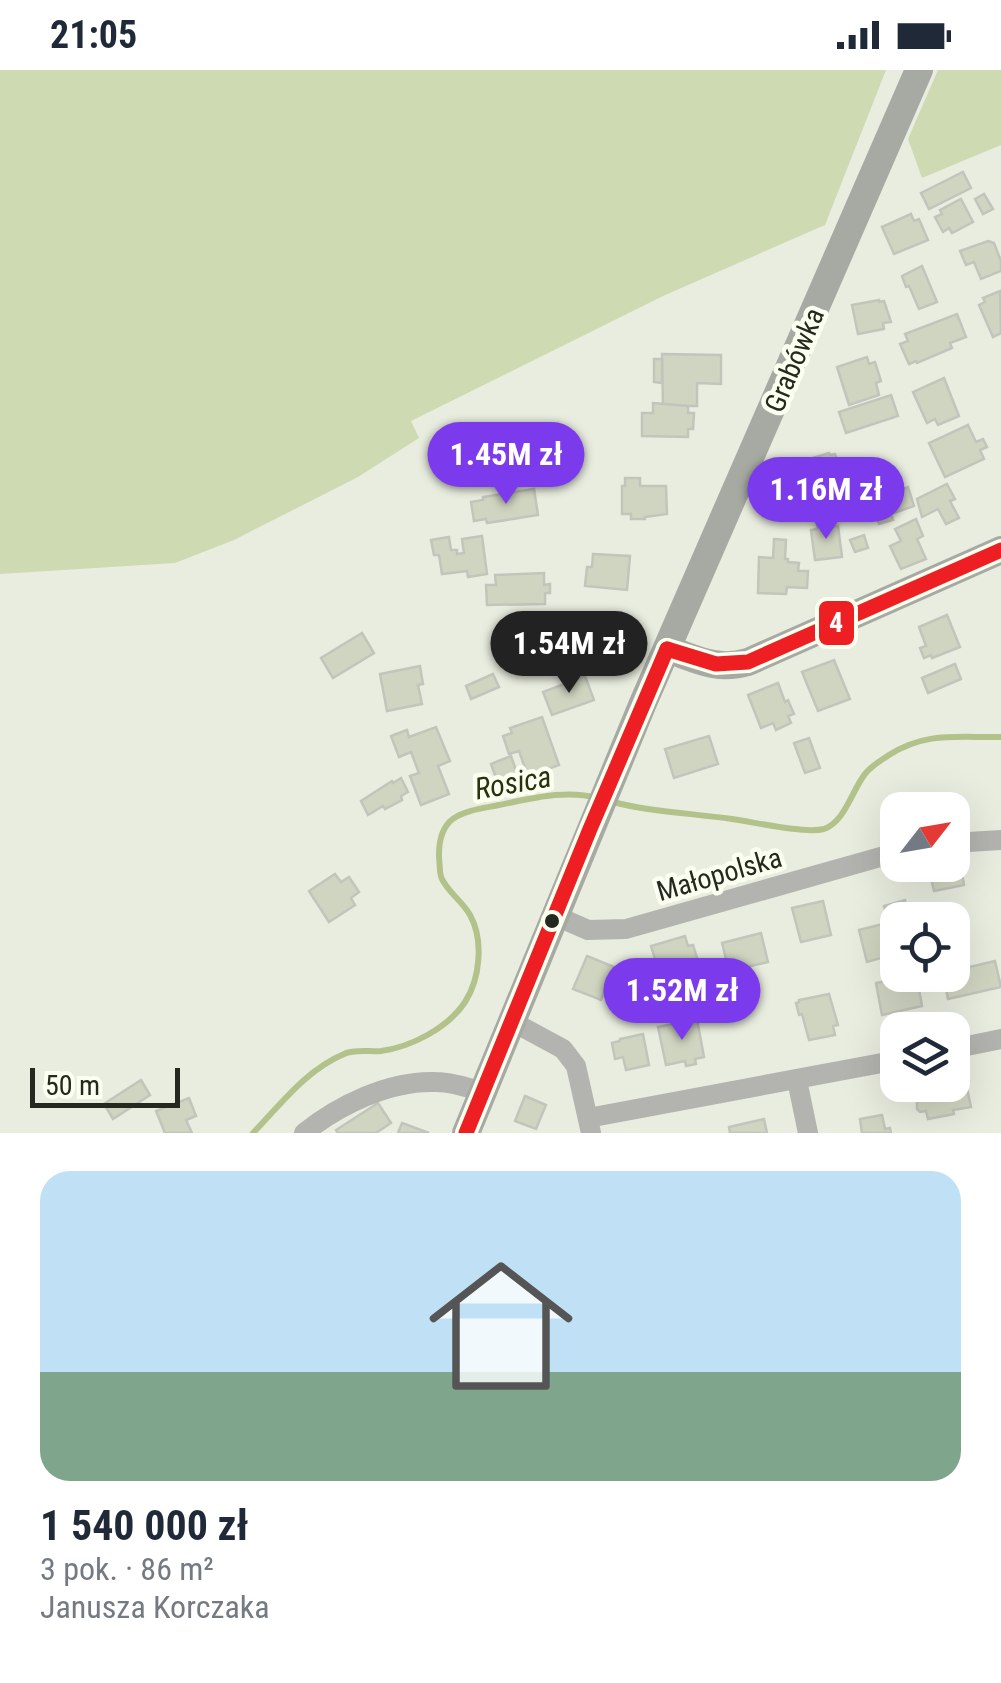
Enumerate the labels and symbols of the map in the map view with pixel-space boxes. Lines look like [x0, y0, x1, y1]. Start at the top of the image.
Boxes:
street label: Grabówka [758, 303, 831, 417]
pin: 1.45M zł [403, 422, 609, 507]
pin: 1.16M zł [723, 457, 929, 542]
line badge: 4 [817, 599, 856, 647]
text: 4 [829, 606, 843, 639]
pin: 1.54M zł [466, 611, 672, 696]
water label: Rosica [472, 759, 554, 806]
north arrow [880, 792, 970, 882]
street label: Małopolska [653, 841, 786, 908]
unlabelled marker [542, 911, 562, 931]
pin: 1.52M zł [579, 958, 785, 1043]
scale bar [30, 1063, 180, 1108]

